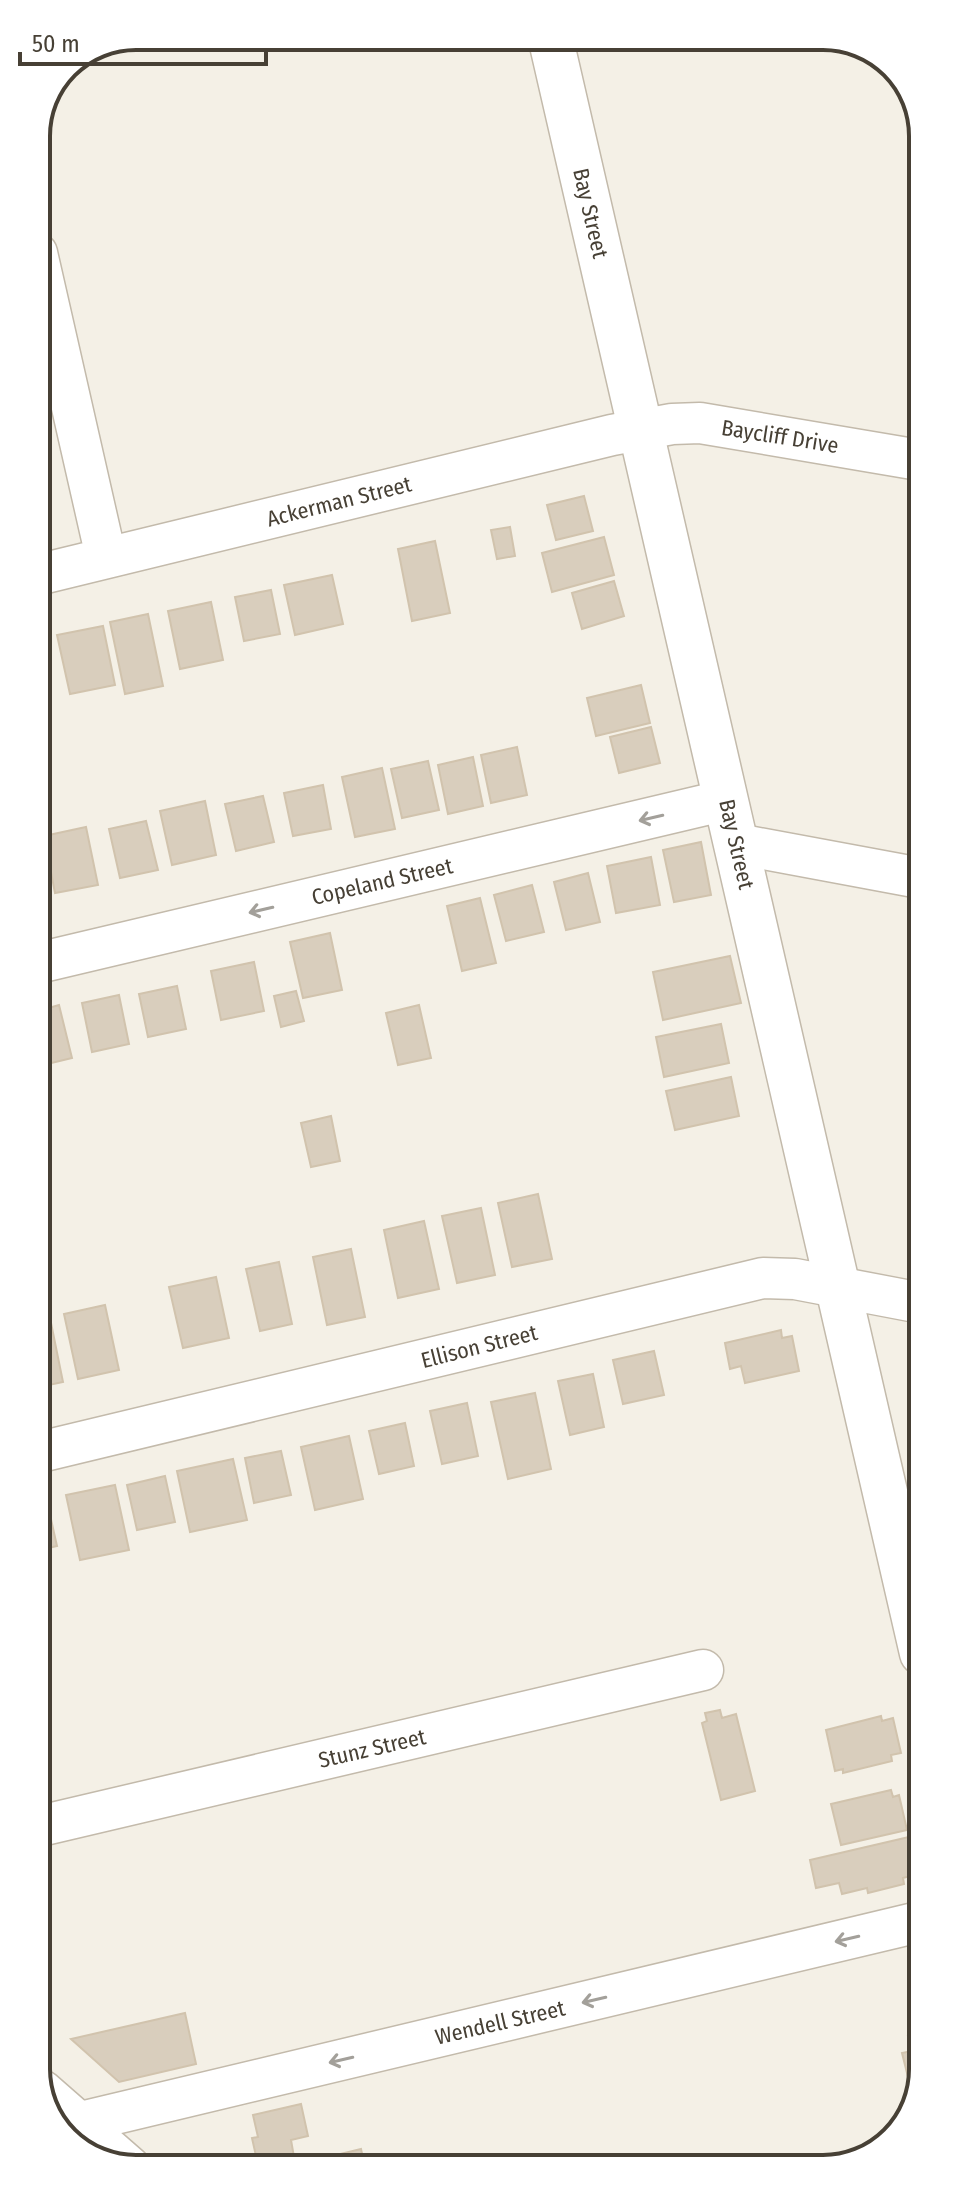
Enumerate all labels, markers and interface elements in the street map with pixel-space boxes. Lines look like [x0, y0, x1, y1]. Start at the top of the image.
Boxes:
scale bar [20, 16, 266, 66]
text: 50 m [32, 30, 80, 58]
street label: Bay Street [567, 165, 614, 262]
street label: Baycliff Drive [719, 414, 840, 459]
street label: Ackerman Street [264, 470, 415, 533]
street label: Bay Street [713, 796, 760, 893]
one-way arrow [638, 811, 664, 826]
street label: Copeland Street [309, 852, 456, 911]
one-way arrow [249, 903, 275, 918]
street label: Ellison Street [418, 1319, 541, 1374]
street label: Stunz Street [316, 1723, 429, 1774]
one-way arrow [834, 1932, 860, 1947]
one-way arrow [581, 1993, 607, 2008]
street label: Wendell Street [433, 1994, 568, 2051]
one-way arrow [329, 2053, 354, 2068]

